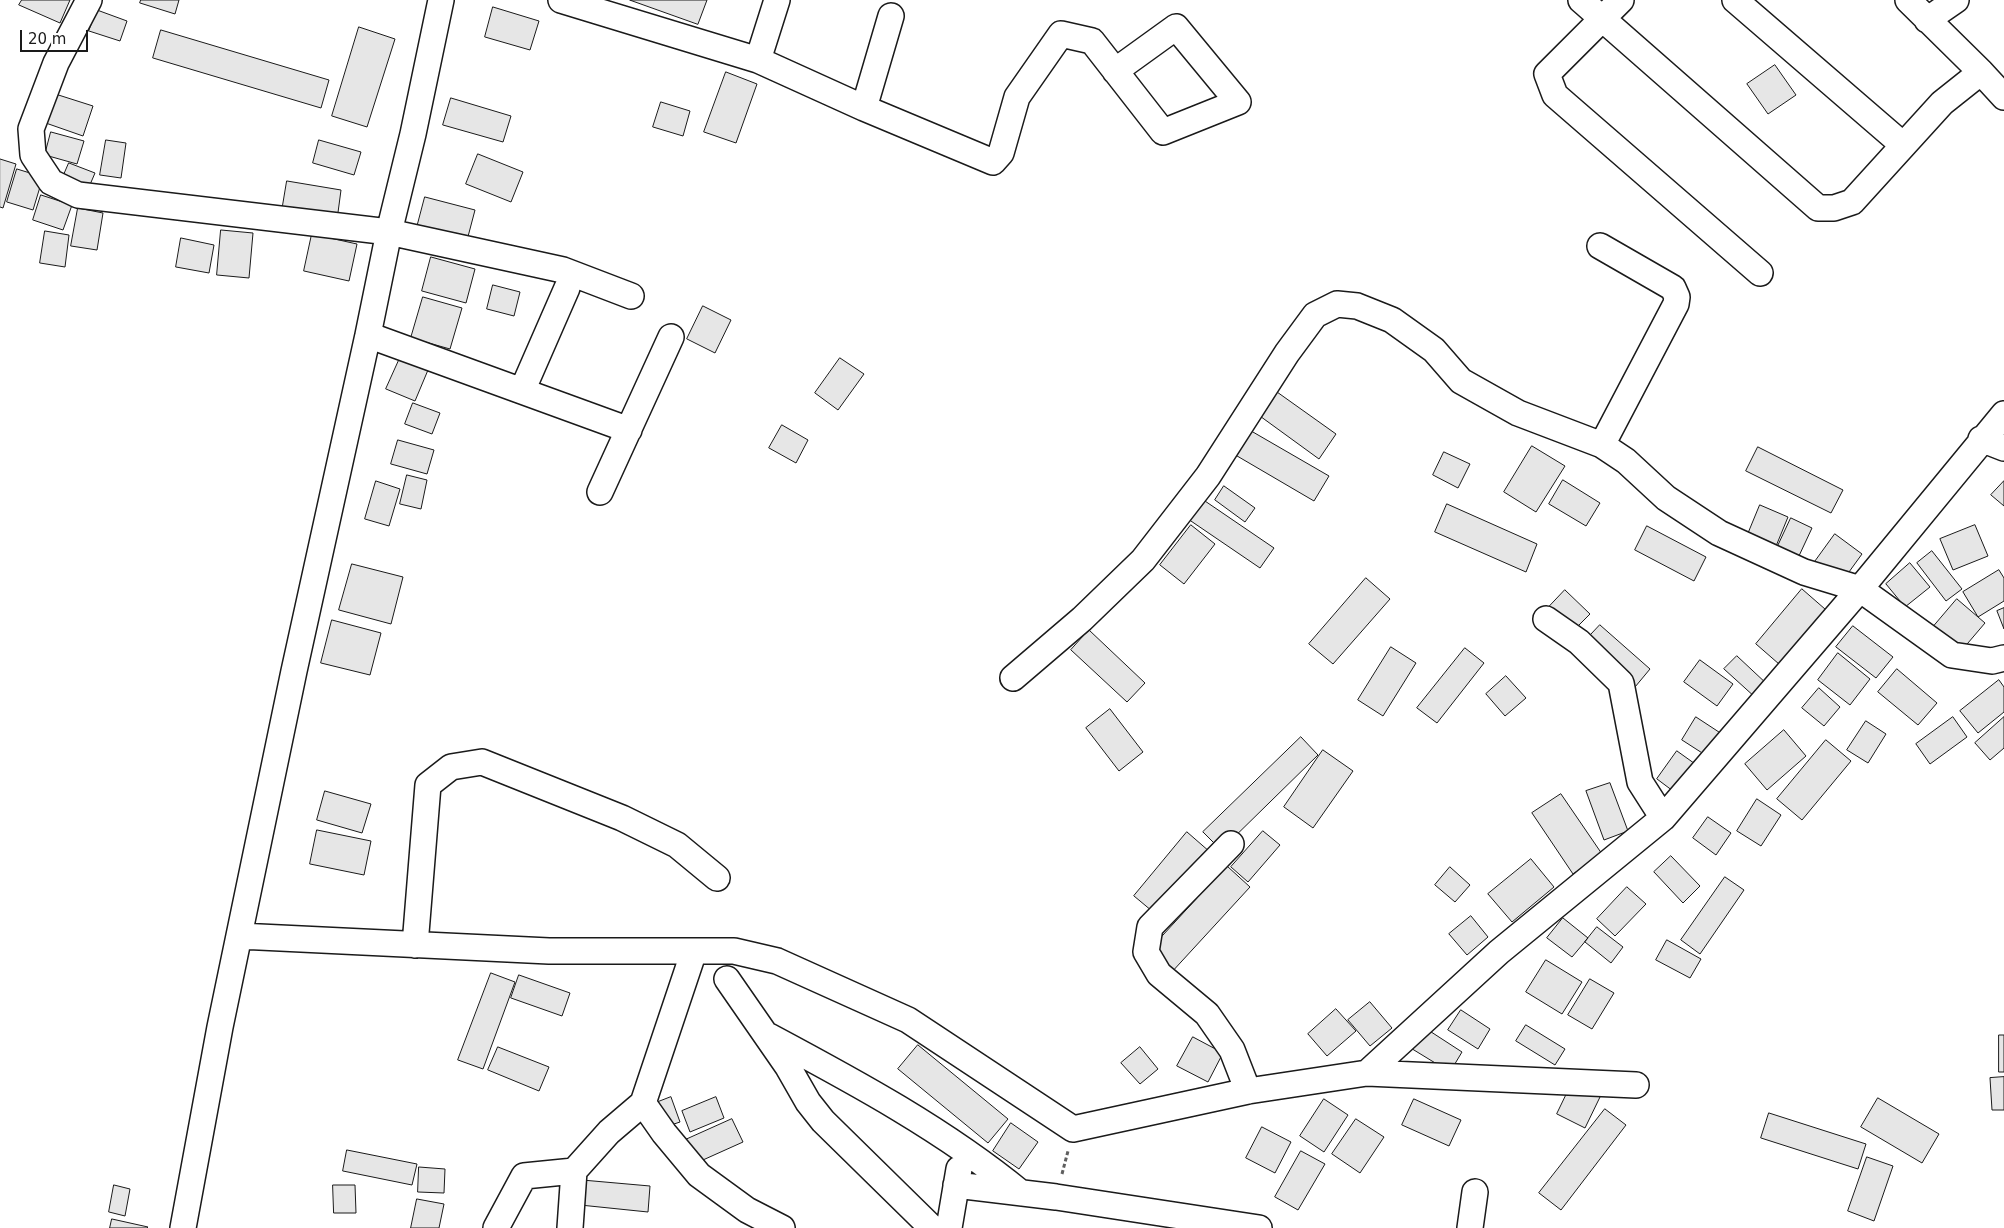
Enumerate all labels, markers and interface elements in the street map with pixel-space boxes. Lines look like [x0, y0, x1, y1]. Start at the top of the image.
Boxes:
scale bar [22, 20, 90, 52]
text: 20 m [28, 30, 66, 48]

